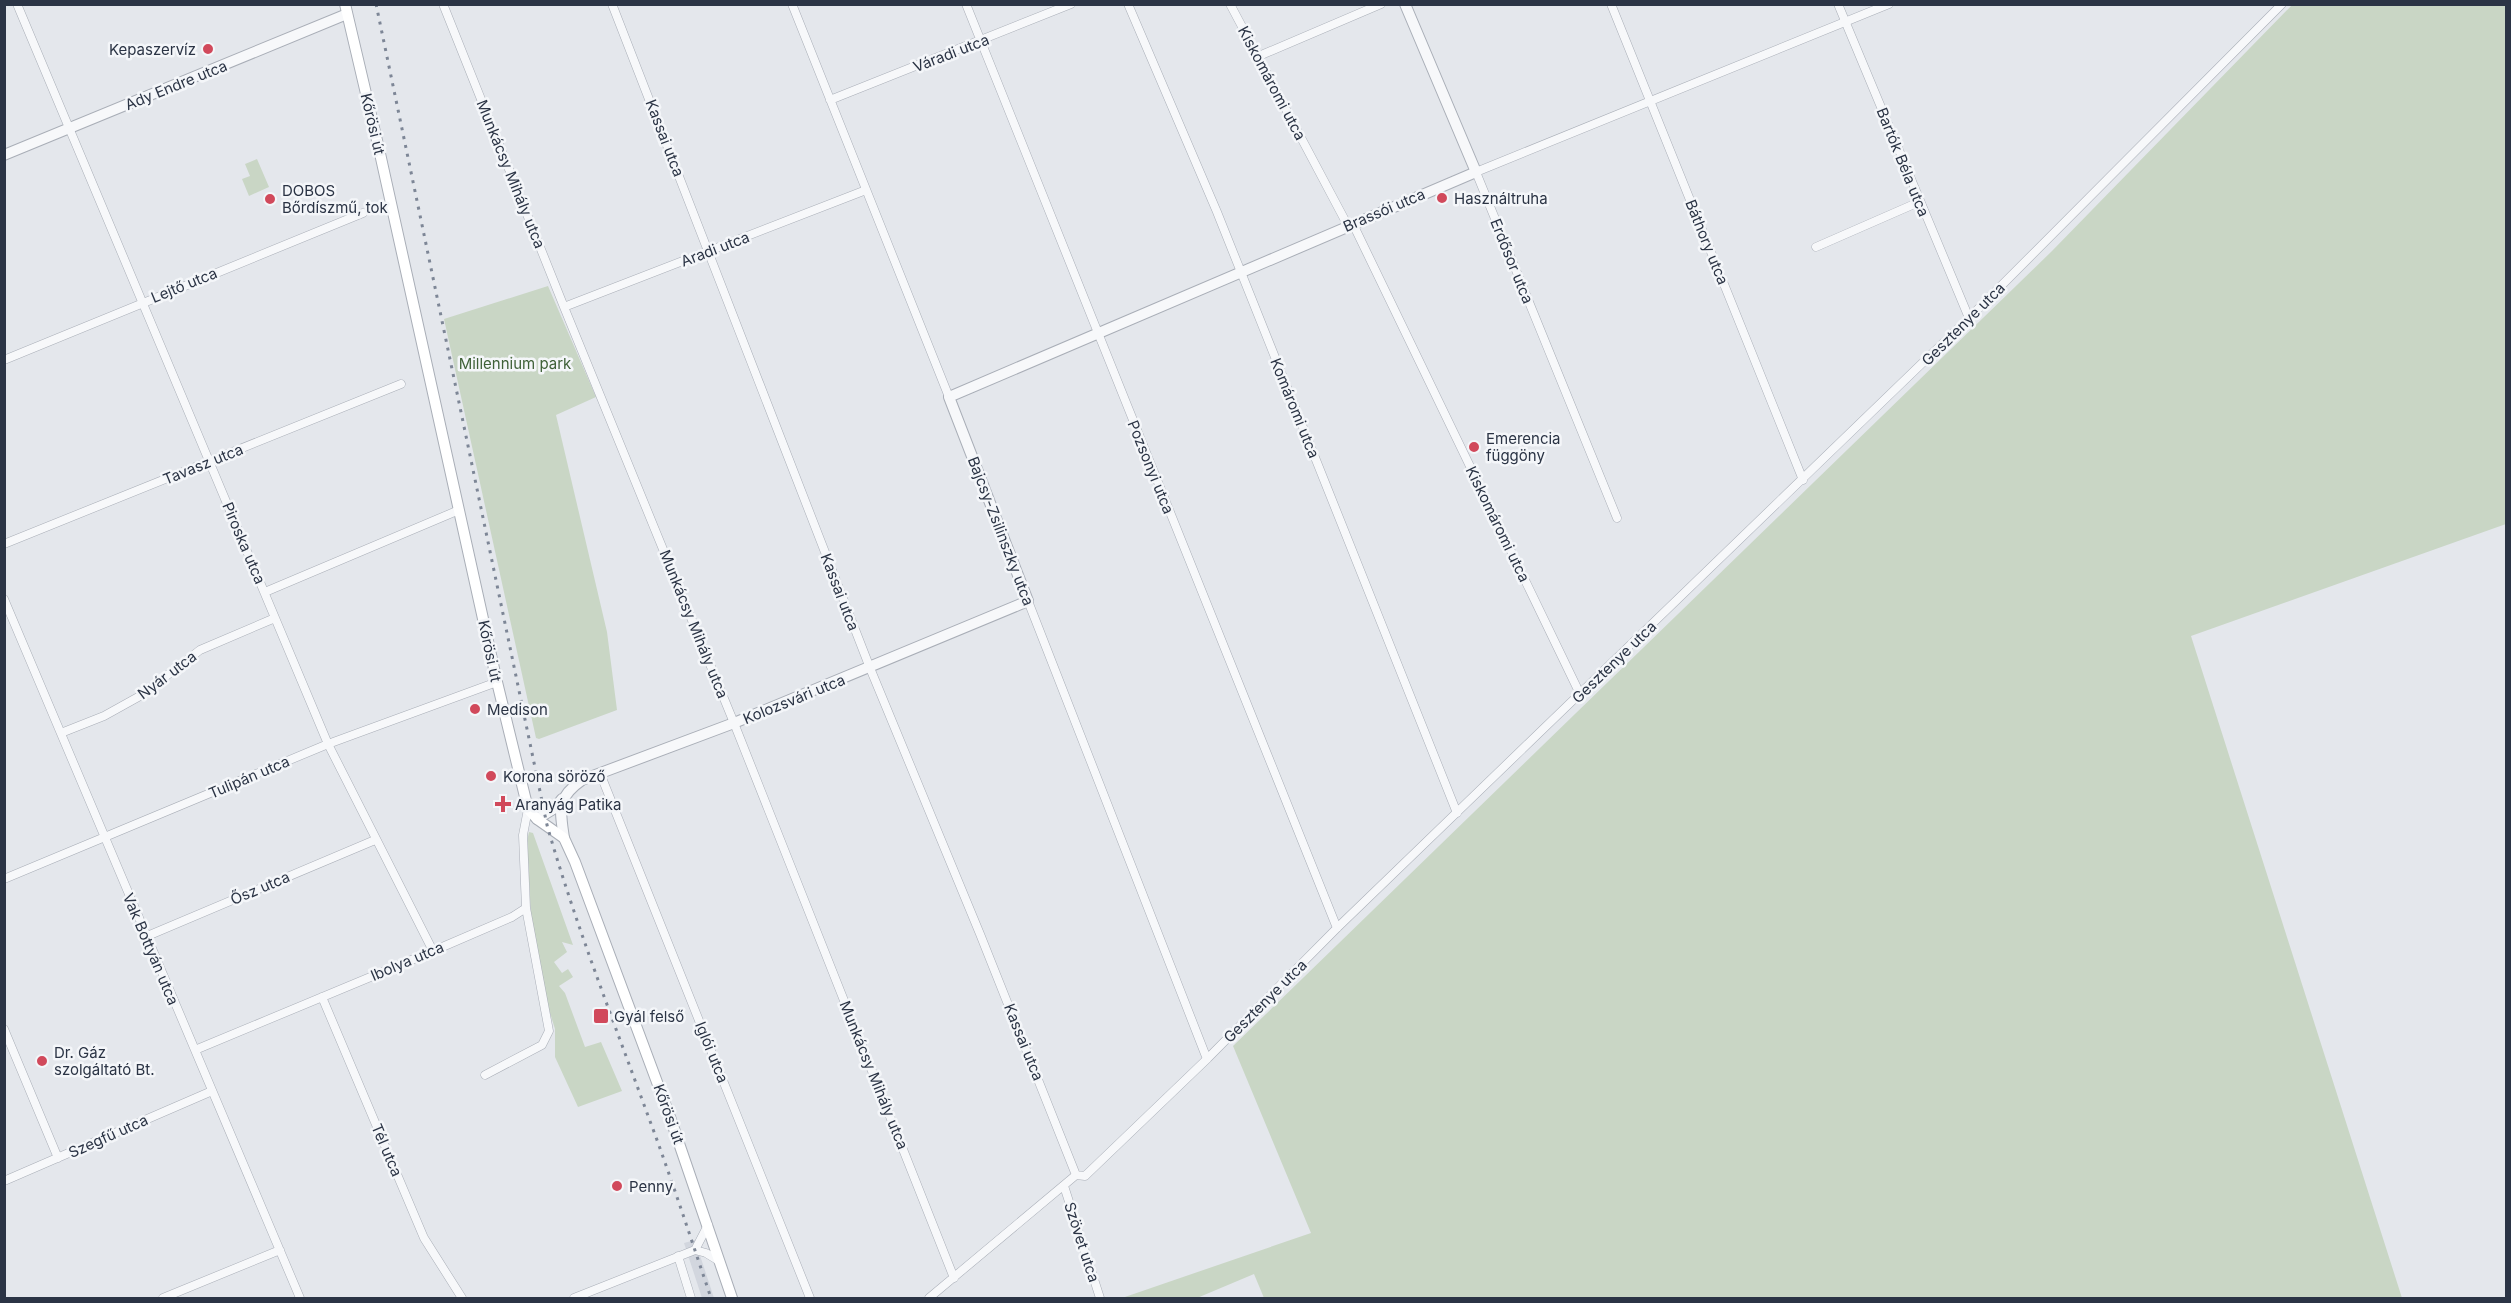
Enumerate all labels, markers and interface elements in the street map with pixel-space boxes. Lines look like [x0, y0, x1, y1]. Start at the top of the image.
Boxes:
street label: Kiskomáromi utca [1234, 23, 1310, 143]
street label: Váradi utca [910, 30, 992, 76]
place label: Kepaszervíz [109, 40, 196, 59]
marker: Kepaszervíz [201, 42, 215, 56]
street label: Ady Endre utca [122, 56, 230, 114]
street label: Kőrösi út [357, 91, 389, 157]
street label: Munkácsy Mihály utca [472, 97, 550, 251]
street label: Kassai utca [642, 97, 688, 179]
street label: Bartók Béla utca [1872, 105, 1934, 219]
place label: DOBOS Bőrdíszmű, tok [282, 181, 389, 217]
street label: Brassói utca [1340, 184, 1428, 236]
place label: Használtruha [1454, 189, 1548, 208]
marker: Használtruha [1435, 191, 1449, 205]
marker: DOBOS Bőrdíszmű, tok [263, 192, 277, 206]
street label: Báthory utca [1681, 197, 1733, 287]
street label: Erdősor utca [1486, 216, 1538, 306]
street label: Aradi utca [678, 227, 752, 271]
street label: Lejtő utca [148, 263, 220, 307]
street label: Gesztenye utca [1917, 278, 2009, 370]
park label: Millennium park [459, 354, 572, 373]
street label: Komáromi utca [1266, 355, 1324, 461]
street label: Pozsonyi utca [1124, 417, 1178, 517]
place label: Emerencia függöny [1486, 429, 1561, 465]
street label: Tavasz utca [160, 439, 246, 489]
marker: Emerencia függöny [1467, 440, 1481, 454]
street label: Bajcsy-Zsilinszky utca [964, 454, 1038, 608]
street label: Kiskomáromi utca [1462, 463, 1534, 585]
street label: Piroska utca [218, 499, 270, 587]
street label: Munkácsy Mihály utca [655, 547, 733, 701]
street label: Kassai utca [817, 551, 863, 633]
street label: Gesztenye utca [1568, 617, 1660, 707]
street label: Kőrösi út [474, 618, 506, 684]
street label: Nyár utca [134, 647, 200, 703]
street label: Kolozsvári utca [740, 670, 848, 728]
place label: Medison [487, 700, 548, 719]
marker: Medison [468, 702, 482, 716]
street label: Tulipán utca [206, 751, 292, 803]
place label: Korona söröző [503, 767, 606, 786]
marker: Korona söröző [484, 769, 498, 783]
place label: Aranyág Patika [515, 795, 621, 814]
marker: Aranyág Patika [496, 797, 510, 811]
street label: Ősz utca [227, 867, 293, 909]
street label: Vak Bottyán utca [119, 890, 183, 1008]
street label: Ibolya utca [368, 937, 446, 985]
street label: Gesztenye utca [1219, 955, 1311, 1047]
street label: Munkácsy Mihály utca [835, 998, 913, 1152]
street label: Kassai utca [1000, 1001, 1048, 1083]
marker: Gyál felső [592, 1007, 610, 1025]
place label: Gyál felső [614, 1007, 684, 1026]
street label: Iglói utca [691, 1019, 733, 1085]
place label: Dr. Gáz szolgáltató Bt. [54, 1043, 155, 1079]
marker: Dr. Gáz szolgáltató Bt. [35, 1054, 49, 1068]
street label: Kőrösi út [649, 1081, 689, 1147]
street label: Szegfű utca [65, 1110, 151, 1162]
street label: Tél utca [367, 1121, 407, 1179]
place label: Penny [629, 1177, 674, 1196]
marker: Penny [610, 1179, 624, 1193]
street label: Szövet utca [1060, 1200, 1104, 1284]

